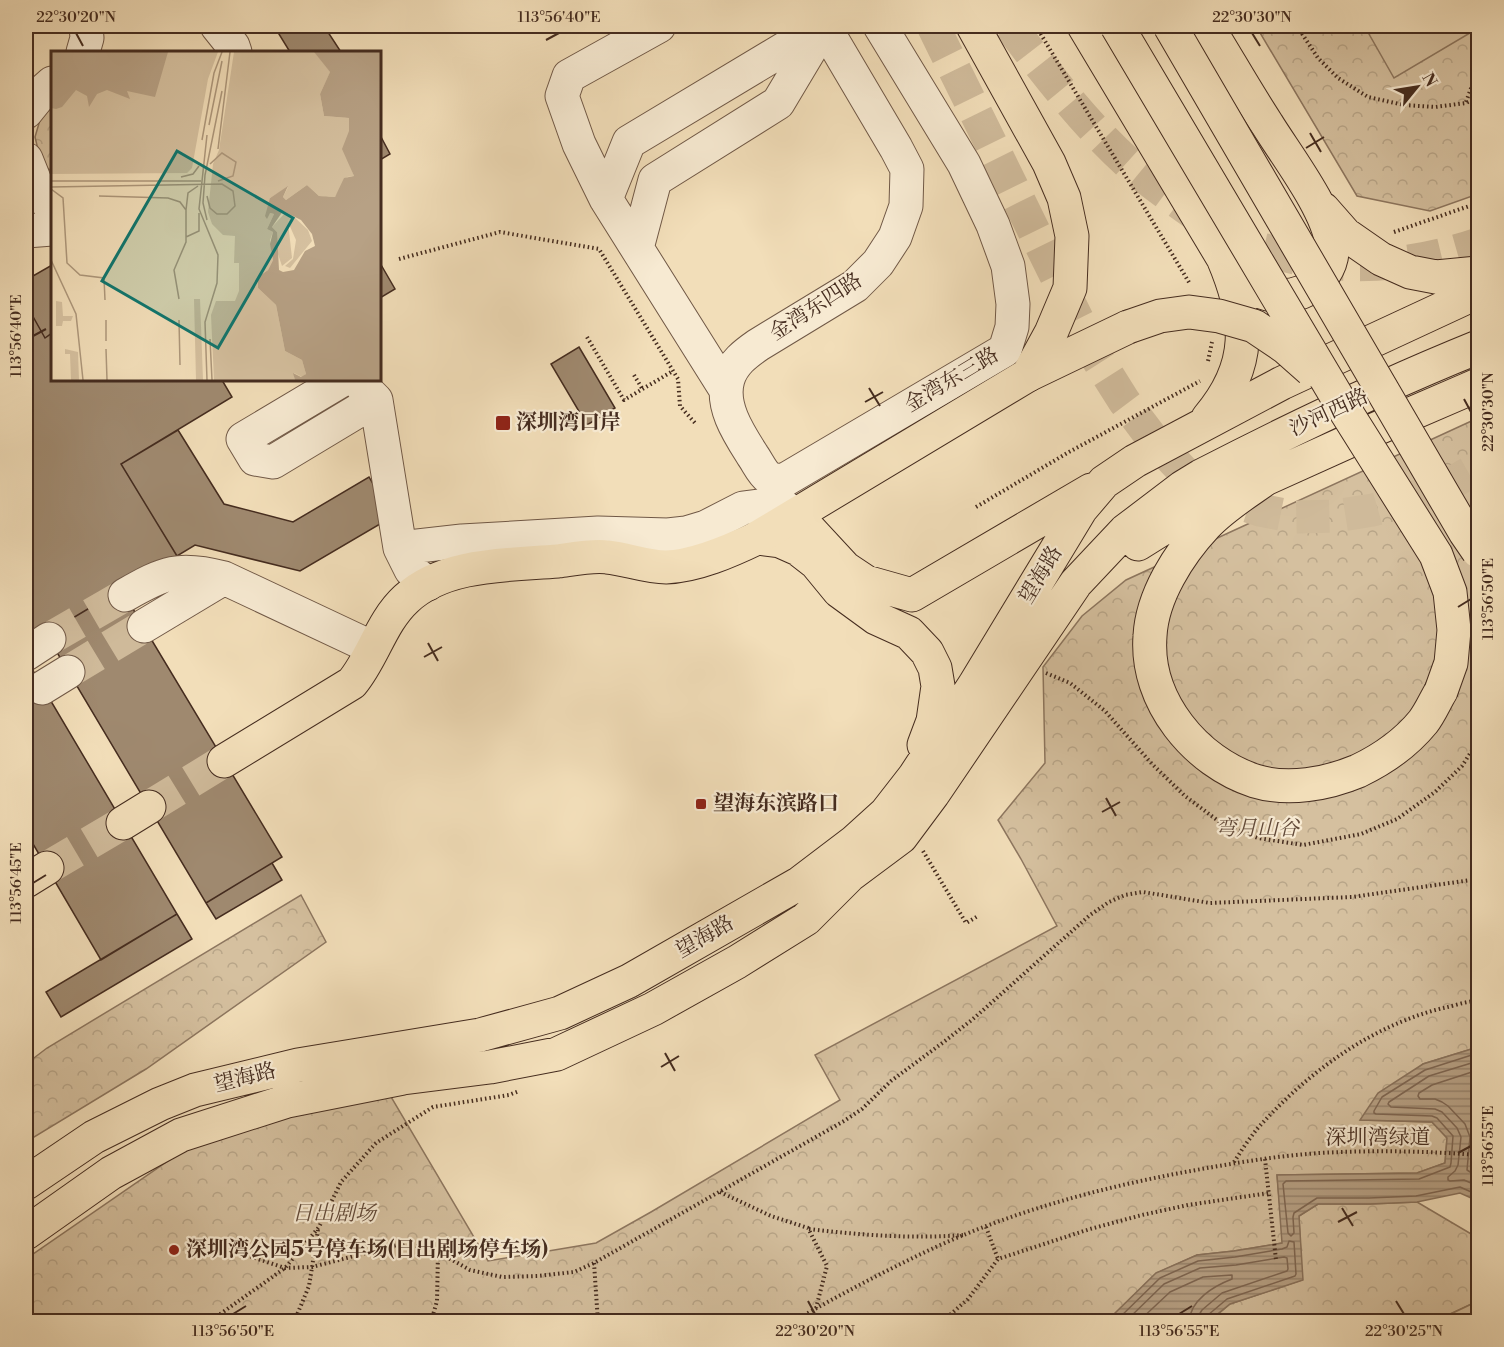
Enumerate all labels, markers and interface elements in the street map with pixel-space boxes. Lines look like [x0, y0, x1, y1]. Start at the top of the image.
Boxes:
text: 22°30'20"N [36, 8, 116, 27]
text: 113°56'40"E [517, 8, 601, 27]
text: 22°30'30"N [1212, 8, 1292, 27]
inset map [51, 51, 381, 381]
north arrow [1387, 57, 1447, 117]
text: N [1417, 70, 1441, 91]
street label: 金湾东四路 [765, 268, 867, 346]
text: 113°56'40"E [7, 294, 26, 378]
street label: 金湾东三路 [900, 342, 1004, 418]
text: 22°30'30"N [1479, 372, 1498, 452]
street label: 沙河西路 [1285, 383, 1373, 443]
place label: 深圳湾口岸 [516, 410, 621, 436]
marker: 深圳湾口岸 [494, 414, 512, 432]
street label: 望海路 [1014, 541, 1068, 609]
text: 113°56'50"E [1479, 558, 1498, 640]
place label: 望海东滨路口 [713, 791, 839, 817]
marker: 望海东滨路口 [694, 797, 708, 811]
park label: 弯月山谷 [1215, 816, 1301, 842]
text: 113°56'45"E [7, 842, 26, 924]
street label: 望海路 [671, 910, 739, 964]
street label: 望海路 [211, 1058, 279, 1098]
text: 113°56'55"E [1479, 1106, 1498, 1186]
street label: 深圳湾绿道 [1326, 1125, 1431, 1151]
park label: 日出剧场 [292, 1201, 378, 1227]
place label: 深圳湾公园5号停车场(日出剧场停车场) [186, 1237, 548, 1263]
marker: 深圳湾公园5号停车场(日出剧场停车场) [167, 1243, 181, 1257]
text: 113°56'50"E [192, 1322, 274, 1341]
text: 22°30'20"N [775, 1322, 855, 1341]
text: 113°56'55"E [1139, 1322, 1219, 1341]
text: 22°30'25"N [1365, 1322, 1443, 1341]

